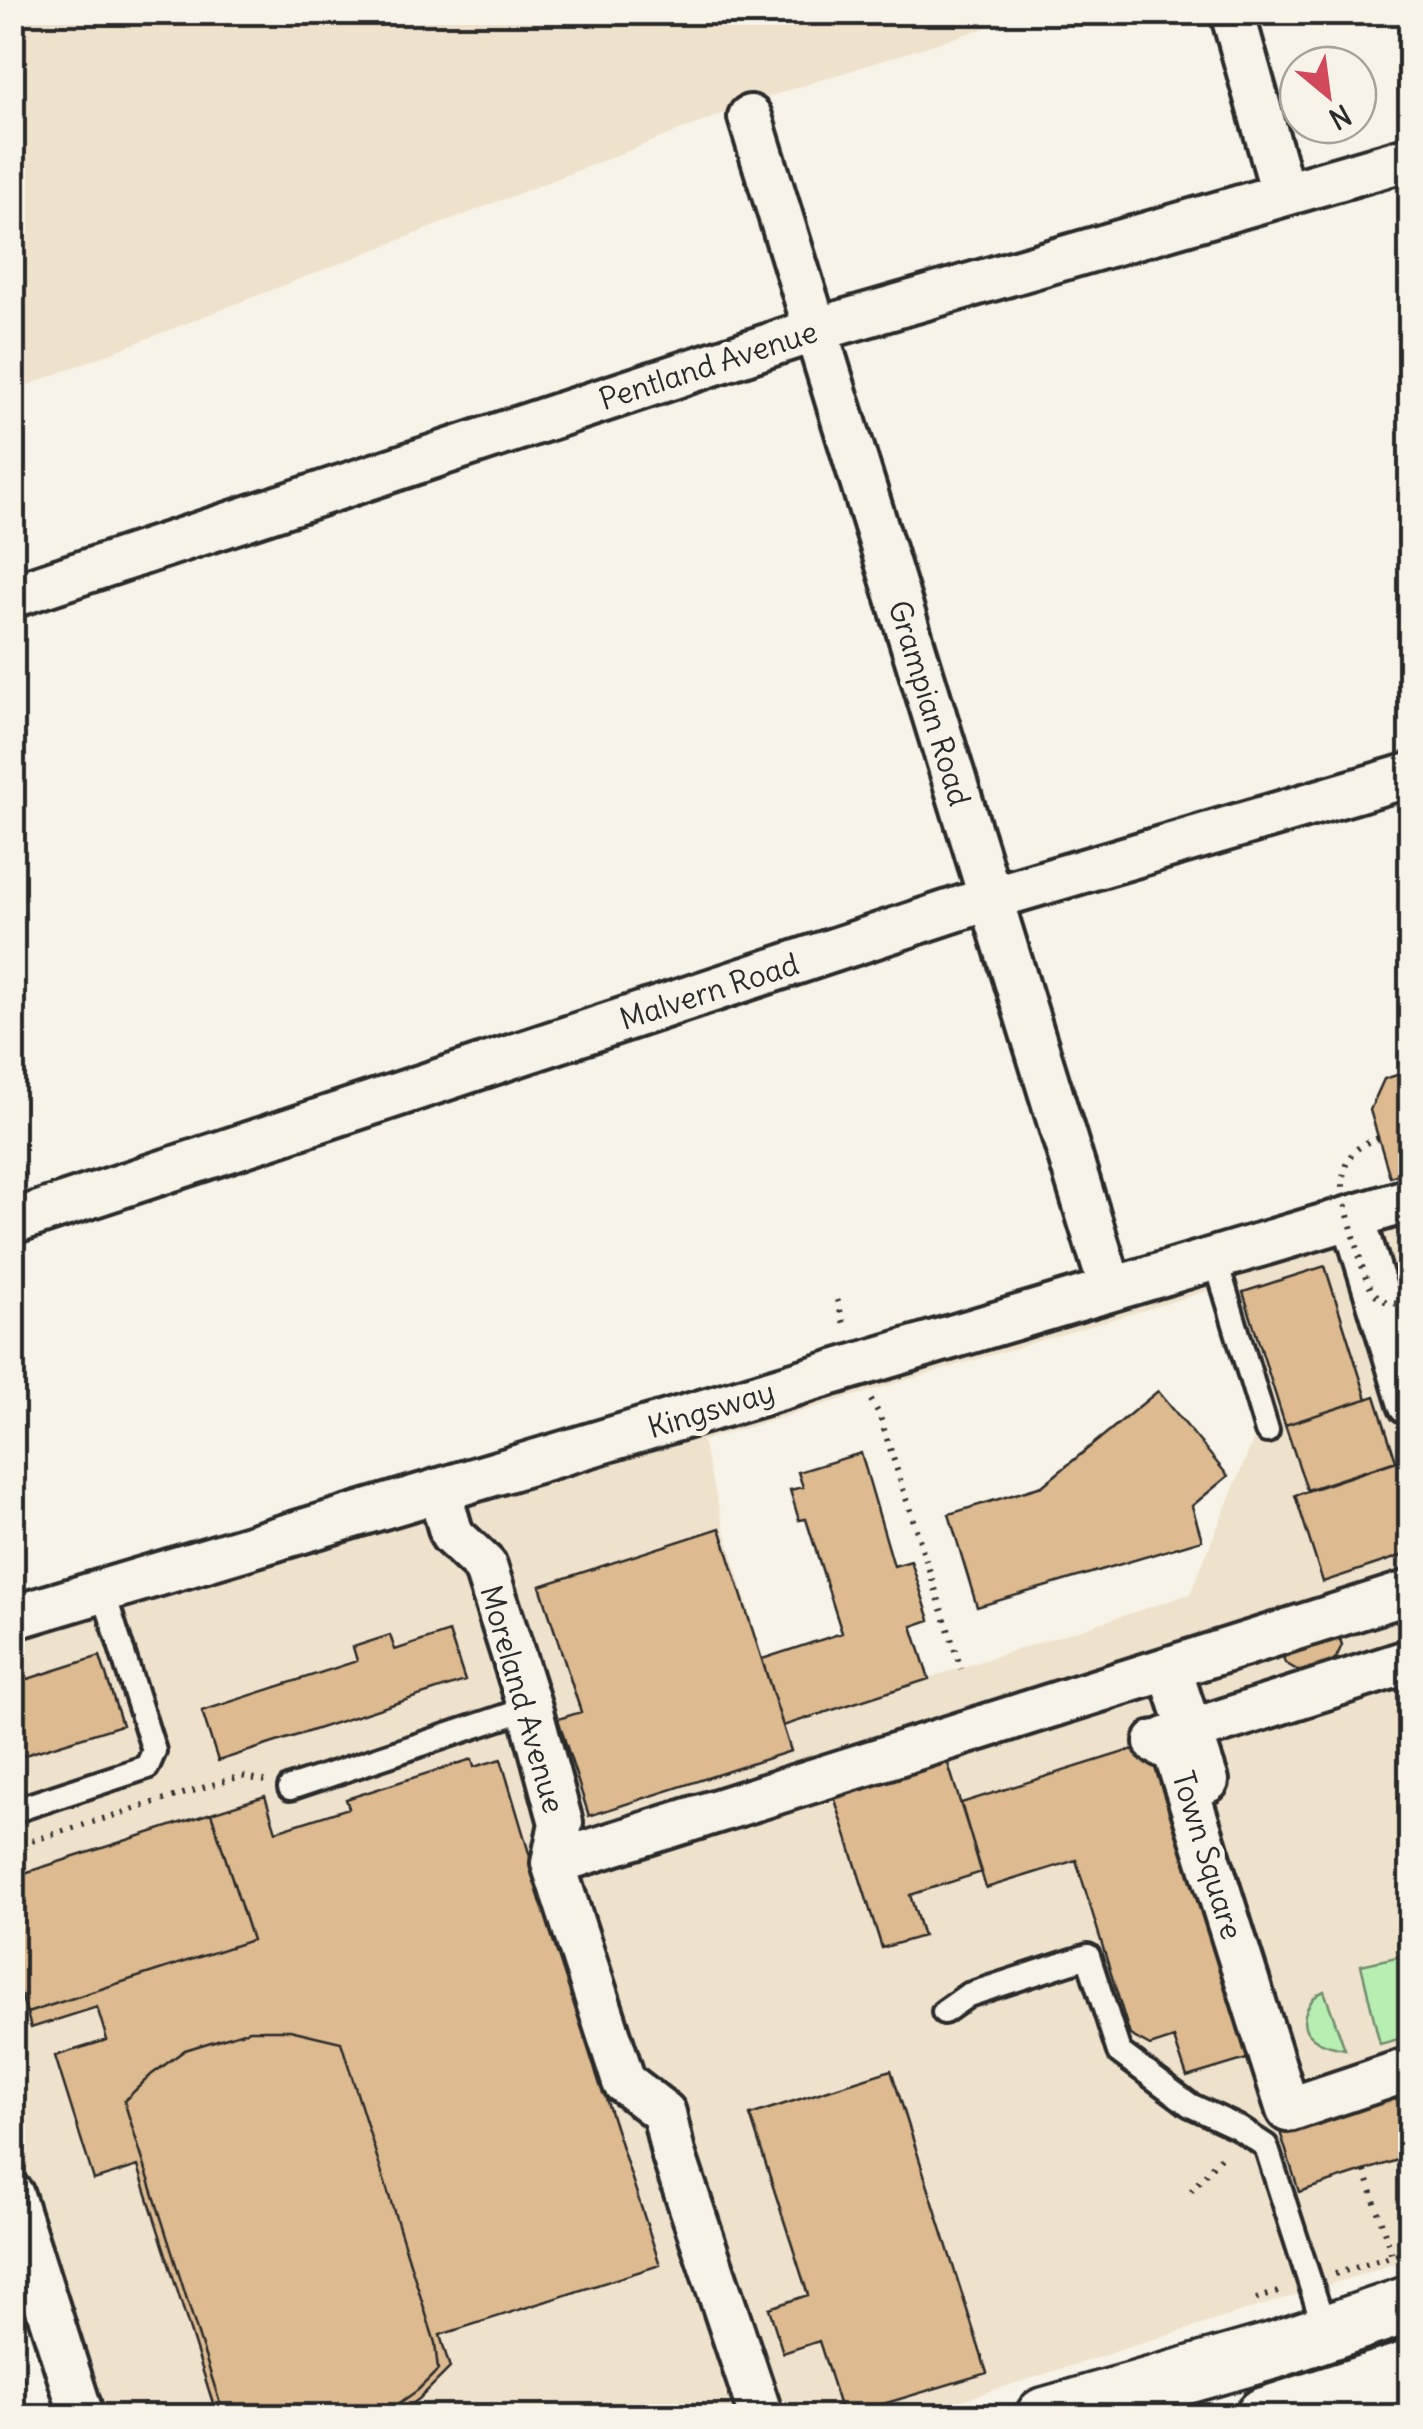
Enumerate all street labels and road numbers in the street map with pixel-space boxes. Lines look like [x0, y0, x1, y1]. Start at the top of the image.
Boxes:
street label: Pentland Avenue [594, 312, 822, 418]
street label: Grampian Road [881, 596, 979, 810]
street label: Malvern Road [615, 944, 803, 1038]
street label: Kingsway [643, 1372, 779, 1446]
street label: Moreland Avenue [472, 1581, 574, 1817]
street label: Town Square [1164, 1766, 1252, 1944]

